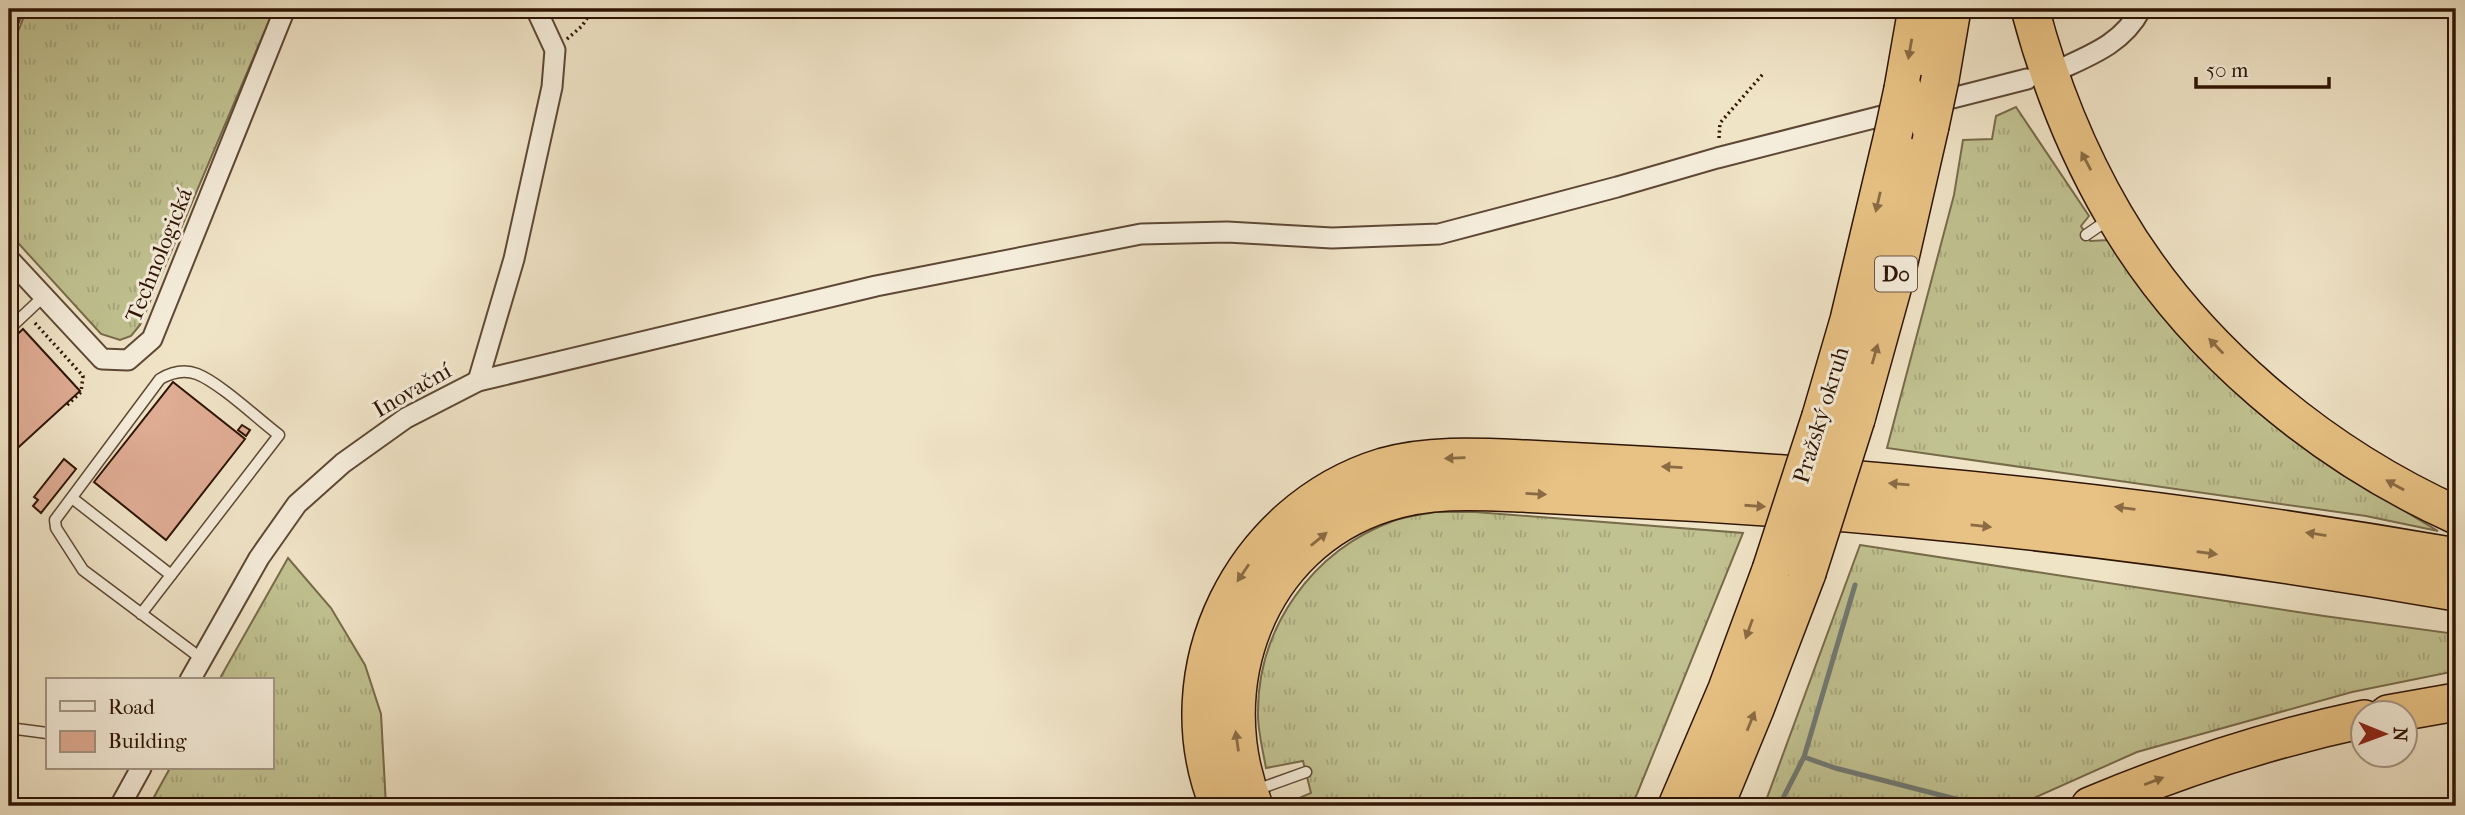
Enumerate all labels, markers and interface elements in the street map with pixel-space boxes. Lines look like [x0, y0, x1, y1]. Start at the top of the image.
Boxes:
one-way arrow [1904, 38, 1915, 60]
scale bar [2196, 46, 2328, 90]
text: 50 m [2206, 58, 2249, 82]
one-way arrow [2080, 151, 2091, 171]
street label: Technologická [120, 184, 198, 326]
one-way arrow [1872, 191, 1883, 213]
road number: D0 [1875, 256, 1917, 292]
one-way arrow [2209, 338, 2225, 355]
street label: Pražský okruh [1787, 343, 1855, 486]
one-way arrow [1870, 343, 1880, 364]
street label: Inovační [368, 357, 456, 423]
one-way arrow [1444, 452, 1466, 463]
one-way arrow [1661, 461, 1683, 472]
one-way arrow [1888, 478, 1910, 489]
one-way arrow [2385, 479, 2405, 491]
one-way arrow [1525, 489, 1547, 500]
one-way arrow [1744, 501, 1766, 512]
one-way arrow [2114, 502, 2136, 513]
one-way arrow [1970, 521, 1992, 532]
one-way arrow [2305, 528, 2327, 539]
one-way arrow [1310, 532, 1328, 547]
one-way arrow [2196, 548, 2218, 559]
one-way arrow [1236, 564, 1250, 582]
one-way arrow [1743, 619, 1754, 640]
legend [46, 678, 273, 770]
text: Road [108, 695, 155, 719]
north arrow [2350, 700, 2420, 770]
one-way arrow [1745, 710, 1756, 731]
text: N [2389, 727, 2411, 742]
text: Building [108, 729, 187, 753]
one-way arrow [1231, 729, 1242, 751]
one-way arrow [2143, 775, 2164, 786]

